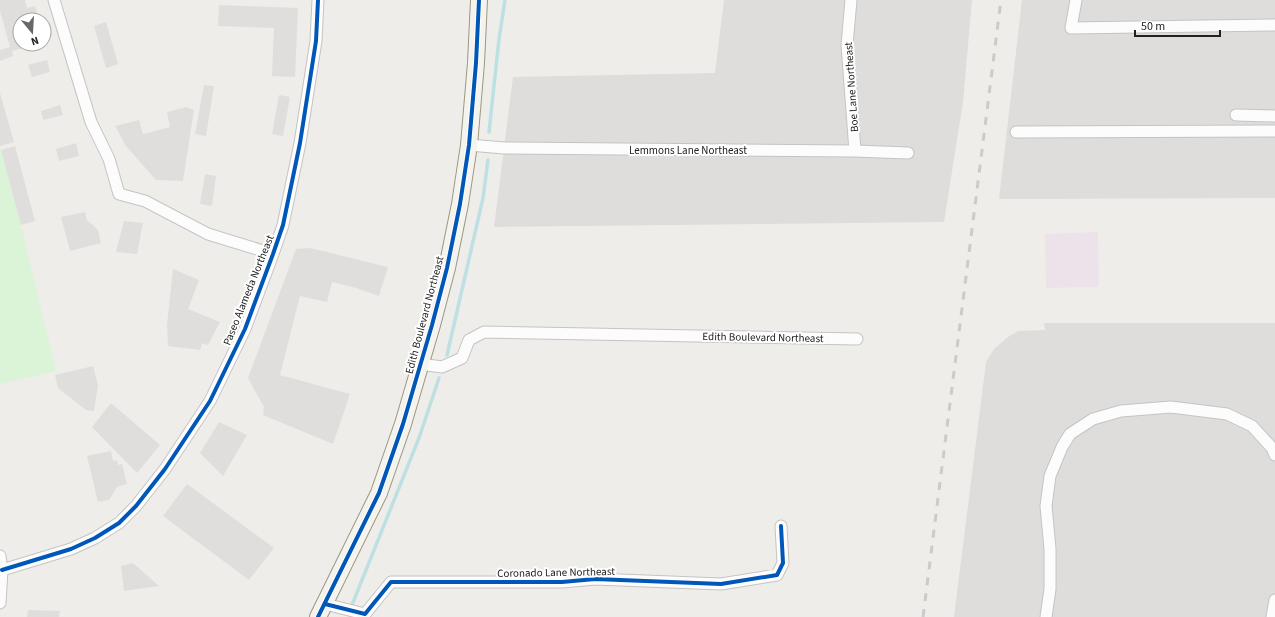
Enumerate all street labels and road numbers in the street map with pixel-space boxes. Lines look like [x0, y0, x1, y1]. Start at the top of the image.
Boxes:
street label: Boe Lane Northeast [841, 41, 862, 132]
street label: Lemmons Lane Northeast [629, 143, 747, 158]
street label: Paseo Alameda Northeast [219, 232, 278, 348]
street label: Edith Boulevard Northeast [402, 254, 447, 376]
street label: Edith Boulevard Northeast [702, 329, 824, 346]
street label: Coronado Lane Northeast [497, 564, 615, 581]

